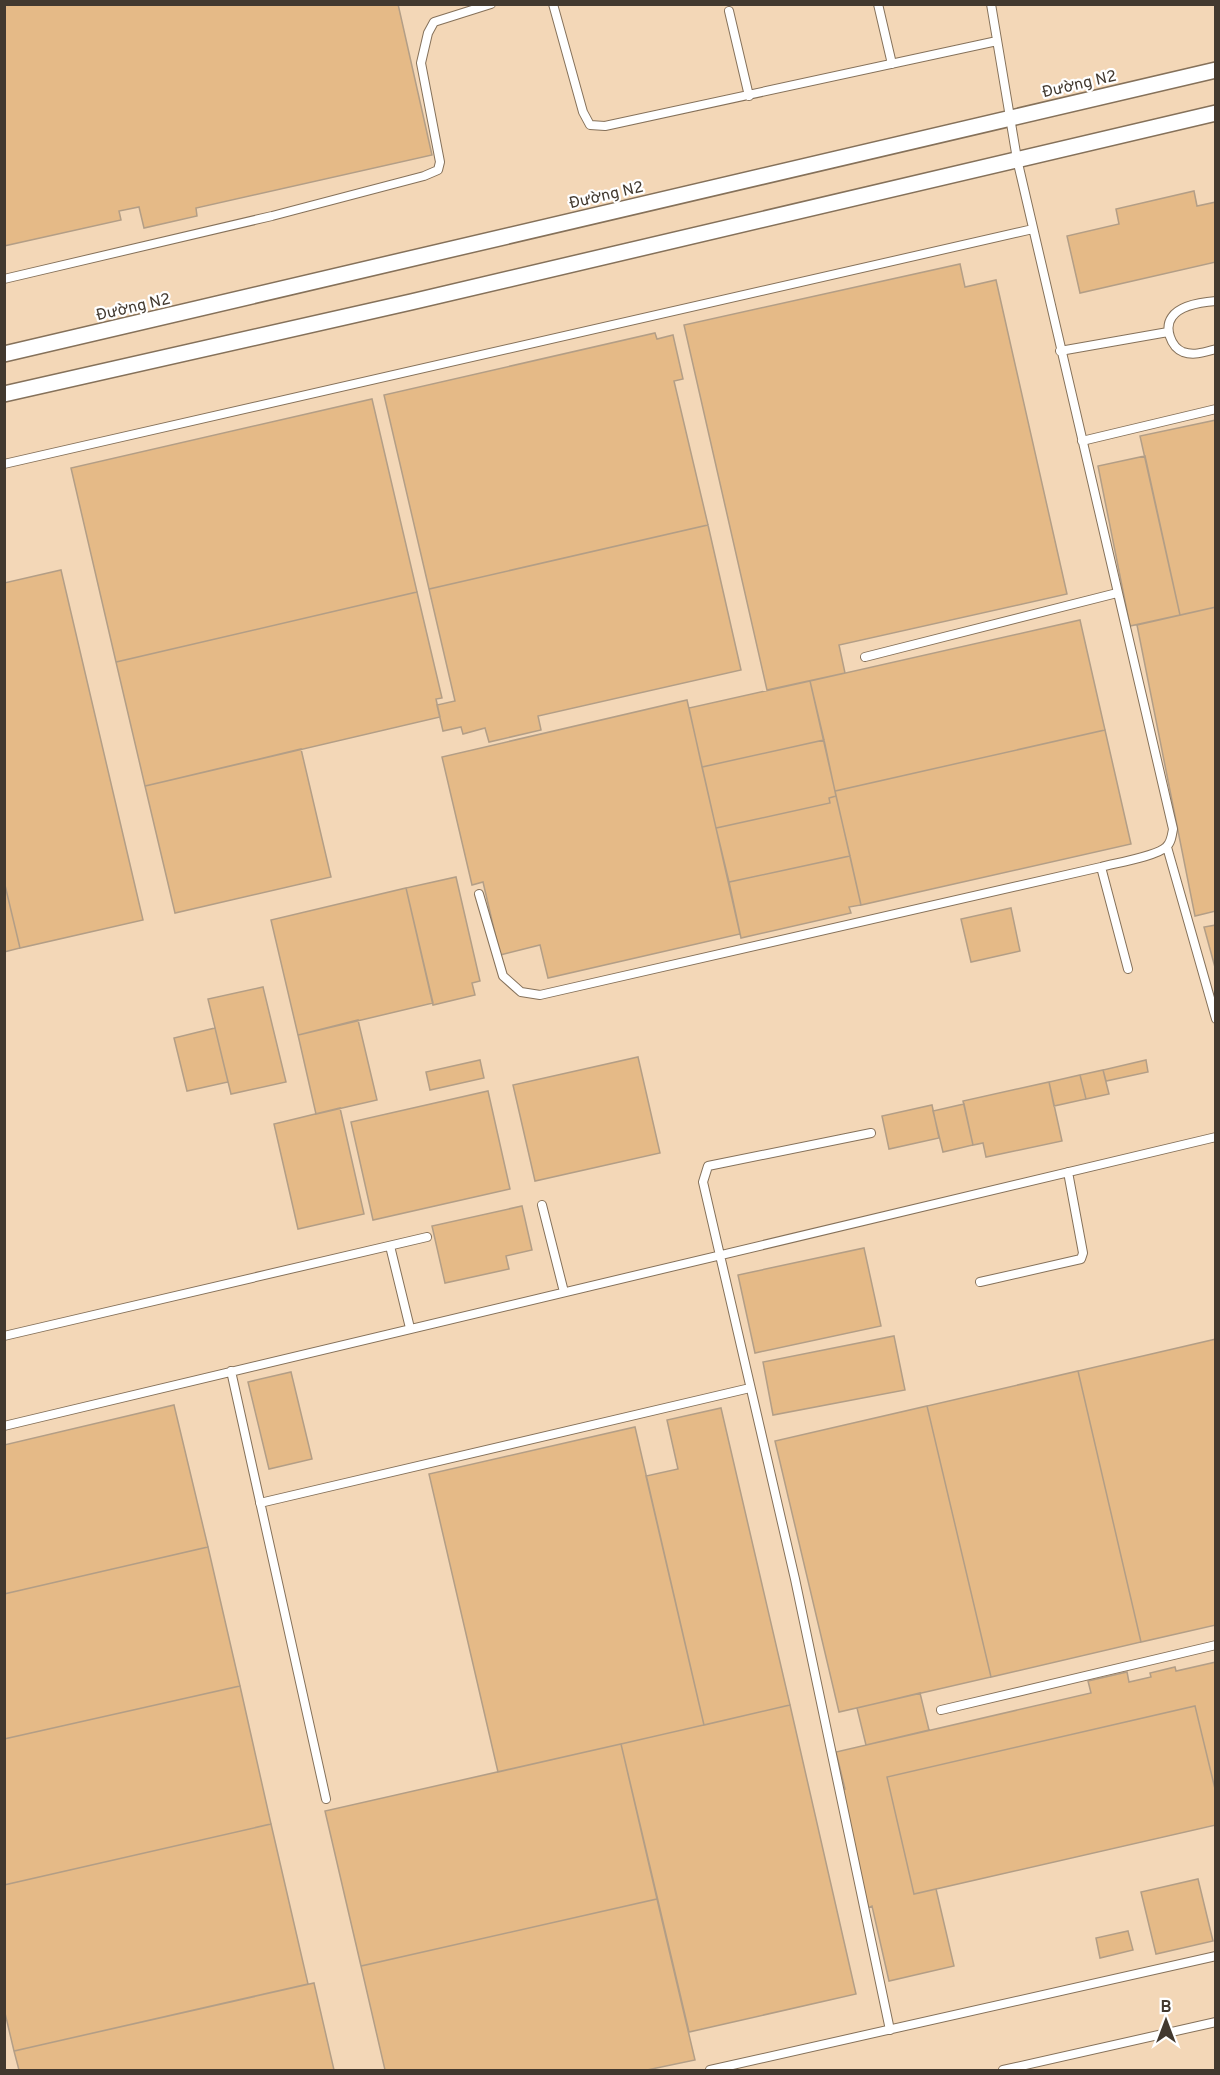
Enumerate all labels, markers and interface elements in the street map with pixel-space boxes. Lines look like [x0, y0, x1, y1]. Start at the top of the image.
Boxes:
street label: Đường N2 [1040, 67, 1119, 103]
street label: Đường N2 [567, 178, 646, 214]
street label: Đường N2 [94, 290, 173, 326]
north arrow [1136, 1991, 1196, 2051]
text: B [1160, 1998, 1172, 2018]

